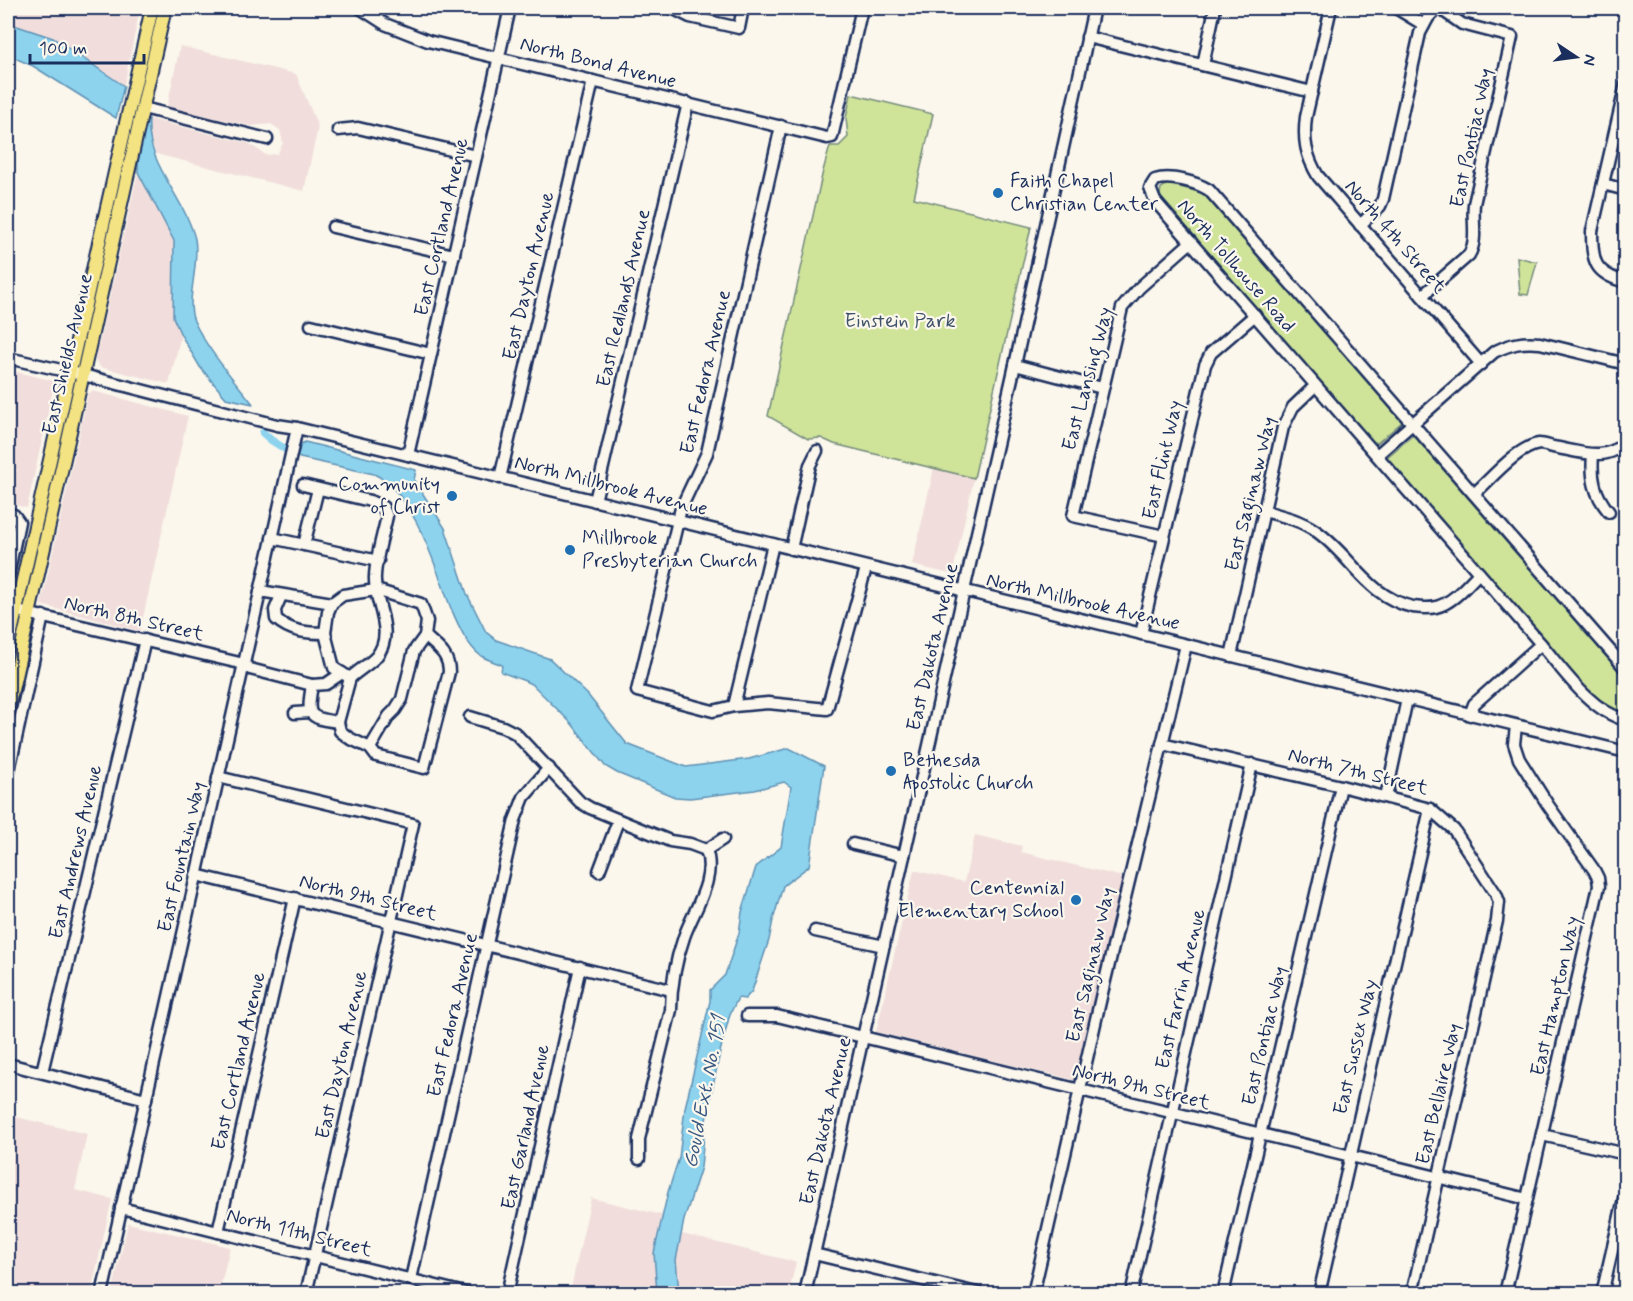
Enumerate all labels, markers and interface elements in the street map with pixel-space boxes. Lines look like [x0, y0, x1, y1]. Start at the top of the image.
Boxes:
scale bar [30, 27, 144, 65]
north arrow [1546, 27, 1606, 87]
street label: North Bond Avenue [517, 31, 679, 95]
text: 100 m [39, 37, 87, 61]
text: N [1578, 52, 1601, 68]
street label: East Pontiac Way [1444, 66, 1500, 210]
street label: East Cortland Avenue [408, 135, 476, 319]
place label: Faith Chapel Christian Center [1010, 168, 1159, 218]
street label: North 4th Street [1338, 174, 1452, 300]
marker: Faith Chapel Christian Center [991, 186, 1005, 200]
street label: East Dayton Avenue [496, 189, 562, 363]
street label: North Tollhouse Road [1170, 194, 1302, 338]
street label: East Redlands Avenue [590, 206, 658, 390]
street label: East Shields Avenue [36, 271, 100, 437]
street label: East Fedora Avenue [674, 287, 738, 457]
street label: East Lansing Way [1056, 304, 1122, 454]
park label: Einstein Park [844, 308, 956, 335]
street label: East Flint Way [1136, 398, 1190, 522]
street label: East Saginaw Way [1219, 414, 1285, 575]
street label: North Millbrook Avenue [512, 449, 710, 523]
place label: Community of Christ [338, 471, 440, 521]
marker: Community of Christ [445, 489, 459, 503]
place label: Millbrook Presbyterian Church [582, 525, 758, 575]
marker: Millbrook Presbyterian Church [563, 543, 577, 557]
street label: East Dakota Avenue [901, 560, 965, 734]
street label: North Millbrook Avenue [983, 567, 1183, 637]
street label: North 8th Street [61, 590, 207, 648]
street label: North 7th Street [1285, 742, 1431, 803]
place label: Bethesda Apostolic Church [903, 747, 1034, 798]
street label: East Andrews Avenue [43, 762, 109, 942]
marker: Bethesda Apostolic Church [884, 764, 898, 778]
street label: East Fountain Way [152, 779, 212, 935]
street label: North 9th Street [296, 868, 440, 928]
place label: Centennial Elementary School [898, 875, 1064, 925]
street label: East Saginaw Way [1060, 885, 1124, 1046]
marker: Centennial Elementary School [1069, 893, 1083, 907]
street label: East Farrin Avenue [1149, 906, 1213, 1072]
street label: East Hampton Way [1524, 913, 1588, 1079]
street label: East Fedora Avenue [421, 930, 485, 1100]
street label: East Pontiac Way [1236, 964, 1294, 1108]
street label: East Dayton Avenue [309, 968, 375, 1142]
street label: East Cortland Avenue [205, 969, 273, 1153]
street label: East Sussex Way [1327, 977, 1385, 1117]
water label: Gould Ext. No. 151 [676, 1011, 734, 1171]
street label: East Bellaire Way [1410, 1021, 1468, 1167]
street label: East Dakota Avenue [794, 1034, 858, 1208]
street label: East Garland Avenue [495, 1042, 557, 1212]
street label: North 9th Street [1069, 1057, 1213, 1117]
street label: North 11th Street [224, 1202, 375, 1264]

